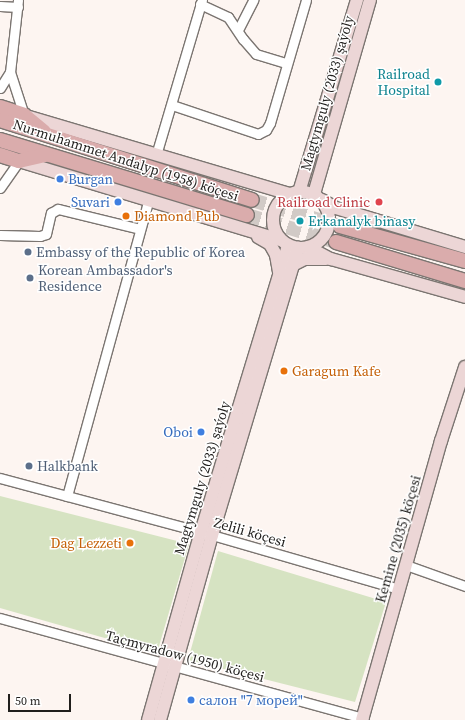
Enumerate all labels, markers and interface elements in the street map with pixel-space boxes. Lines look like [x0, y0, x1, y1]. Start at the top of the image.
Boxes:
street label: Magtymguly (2033) şaýoly [297, 14, 357, 172]
place label: Railroad Hospital [377, 66, 430, 98]
marker: Railroad Hospital [433, 77, 443, 87]
street label: Nurmuhammet Andalyp (1958) köçesi [11, 116, 241, 204]
place label: Burgan [68, 171, 113, 187]
marker: Burgan [55, 174, 65, 184]
place label: Suvari [71, 194, 110, 210]
place label: Railroad Clinic [277, 194, 370, 210]
marker: Railroad Clinic [373, 196, 385, 208]
marker: Suvari [113, 197, 123, 207]
place label: Diamond Pub [134, 208, 220, 224]
marker: Diamond Pub [121, 211, 131, 221]
place label: Erkanalyk binasy [308, 213, 415, 229]
marker: Erkanalyk binasy [295, 216, 305, 226]
place label: Embassy of the Republic of Korea [36, 244, 245, 260]
marker: Embassy of the Republic of Korea [23, 247, 33, 257]
place label: Korean Ambassador's Residence [38, 262, 172, 294]
marker: Korean Ambassador's Residence [25, 273, 35, 283]
place label: Garagum Kafe [292, 363, 381, 379]
marker: Garagum Kafe [279, 366, 289, 376]
street label: Magtymguly (2033) şaýoly [171, 399, 233, 557]
place label: Oboi [163, 424, 193, 440]
marker: Oboi [196, 427, 206, 437]
place label: Halkbank [37, 458, 98, 474]
marker: Halkbank [24, 461, 34, 471]
street label: Kemine (2035) köçesi [372, 473, 424, 605]
street label: Zelili köçesi [212, 514, 288, 550]
place label: Dag Lezzeti [50, 535, 122, 551]
marker: Dag Lezzeti [125, 538, 135, 548]
street label: Taçmyradow (1950) köçesi [104, 627, 266, 685]
scale bar [10, 686, 73, 712]
place label: салон "7 морей" [199, 692, 303, 708]
text: 50 m [15, 693, 41, 709]
marker: салон "7 морей" [186, 695, 196, 705]

